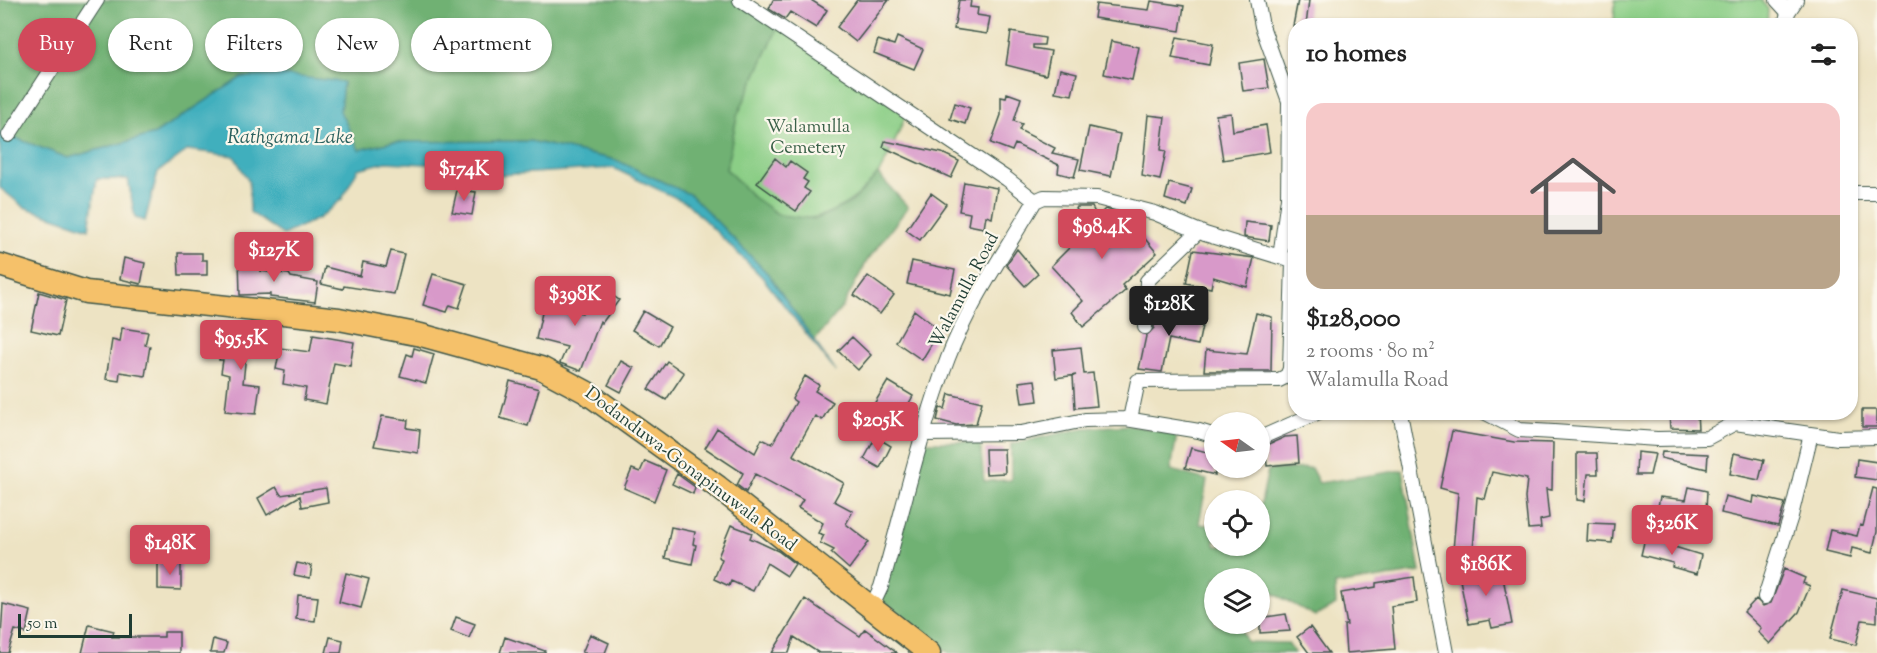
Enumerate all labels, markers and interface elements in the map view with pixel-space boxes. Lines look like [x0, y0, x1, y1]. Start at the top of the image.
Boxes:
chip: Buy [18, 18, 96, 72]
chip: Rent [108, 18, 193, 72]
chip: Filters [205, 18, 303, 72]
chip: New [315, 18, 399, 72]
chip: Apartment [411, 18, 552, 72]
text: 10 homes [1306, 36, 1407, 73]
icon: filters [1807, 38, 1840, 71]
park label: Walamulla Cemetery [766, 115, 850, 162]
water label: Rathgama Lake [227, 124, 353, 153]
icon: home [1519, 142, 1627, 250]
pin: $174K [422, 151, 506, 202]
text: $174K [439, 156, 489, 185]
pin: $98.4K [1053, 209, 1151, 260]
text: $98.4K [1072, 214, 1132, 243]
street label: Walamulla Road [923, 228, 1007, 354]
pin: $127K [232, 232, 316, 283]
text: $127K [248, 237, 300, 266]
pin: $398K [533, 276, 617, 327]
text: $398K [549, 281, 601, 310]
pin: $128K [1127, 286, 1211, 337]
text: $128K [1143, 291, 1195, 320]
text: $128,000 [1306, 301, 1401, 338]
pin: $95.5K [192, 320, 290, 371]
text: $95.5K [214, 325, 268, 354]
text: 2 rooms · 80 m² [1306, 338, 1435, 367]
text: Walamulla Road [1306, 367, 1449, 396]
street label: Dodanduwa-Gonapinuwala Road [578, 381, 802, 559]
pin: $205K [836, 402, 920, 453]
text: $205K [852, 407, 904, 436]
north arrow [1204, 412, 1270, 478]
map controls [1204, 412, 1270, 634]
button: locate [1204, 490, 1270, 556]
pin: $326K [1630, 505, 1714, 556]
text: $326K [1646, 510, 1698, 539]
pin: $148K [128, 525, 212, 576]
text: $148K [144, 530, 196, 559]
pin: $186K [1444, 546, 1528, 597]
text: $186K [1460, 551, 1512, 580]
button: layers [1204, 568, 1270, 634]
scale bar [18, 611, 132, 638]
text: 50 m [27, 613, 58, 636]

